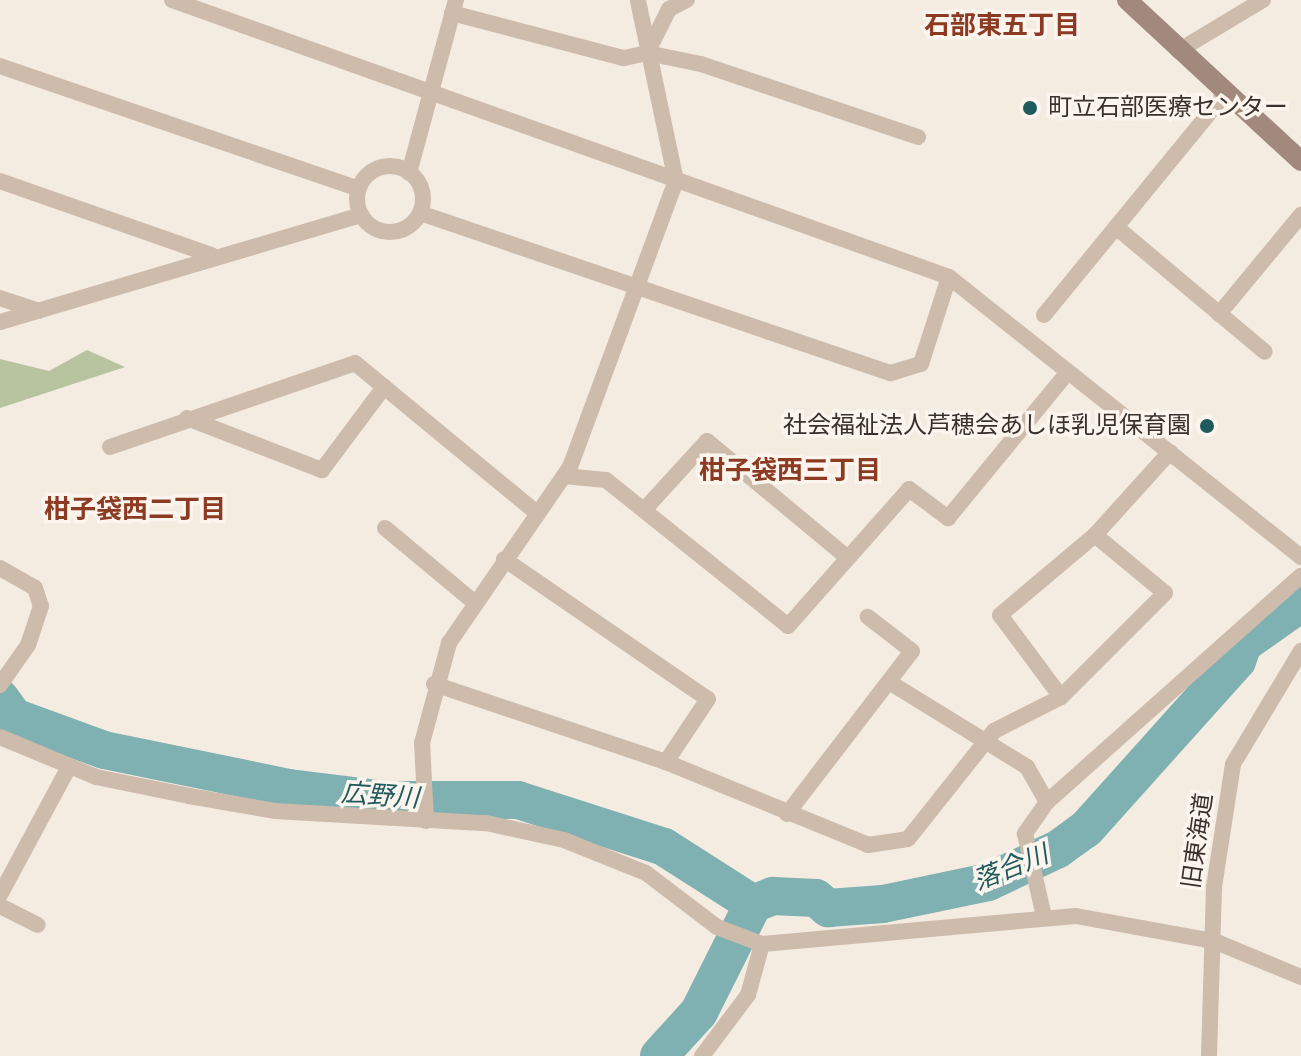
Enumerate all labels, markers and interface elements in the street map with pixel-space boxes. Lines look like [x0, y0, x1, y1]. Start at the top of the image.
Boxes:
district label: 石部東五丁目 [924, 10, 1080, 42]
place label: 町立石部医療センター [1048, 94, 1288, 122]
marker: 町立石部医療センター [1019, 97, 1041, 119]
place label: 社会福祉法人芦穂会あしほ乳児保育園 [783, 412, 1191, 440]
marker: 社会福祉法人芦穂会あしほ乳児保育園 [1198, 417, 1216, 435]
district label: 柑子袋西三丁目 [699, 455, 881, 487]
district label: 柑子袋西二丁目 [44, 494, 226, 526]
water label: 広野川 [340, 778, 420, 814]
street label: 旧東海道 [1177, 791, 1219, 891]
water label: 落合川 [969, 839, 1053, 897]

